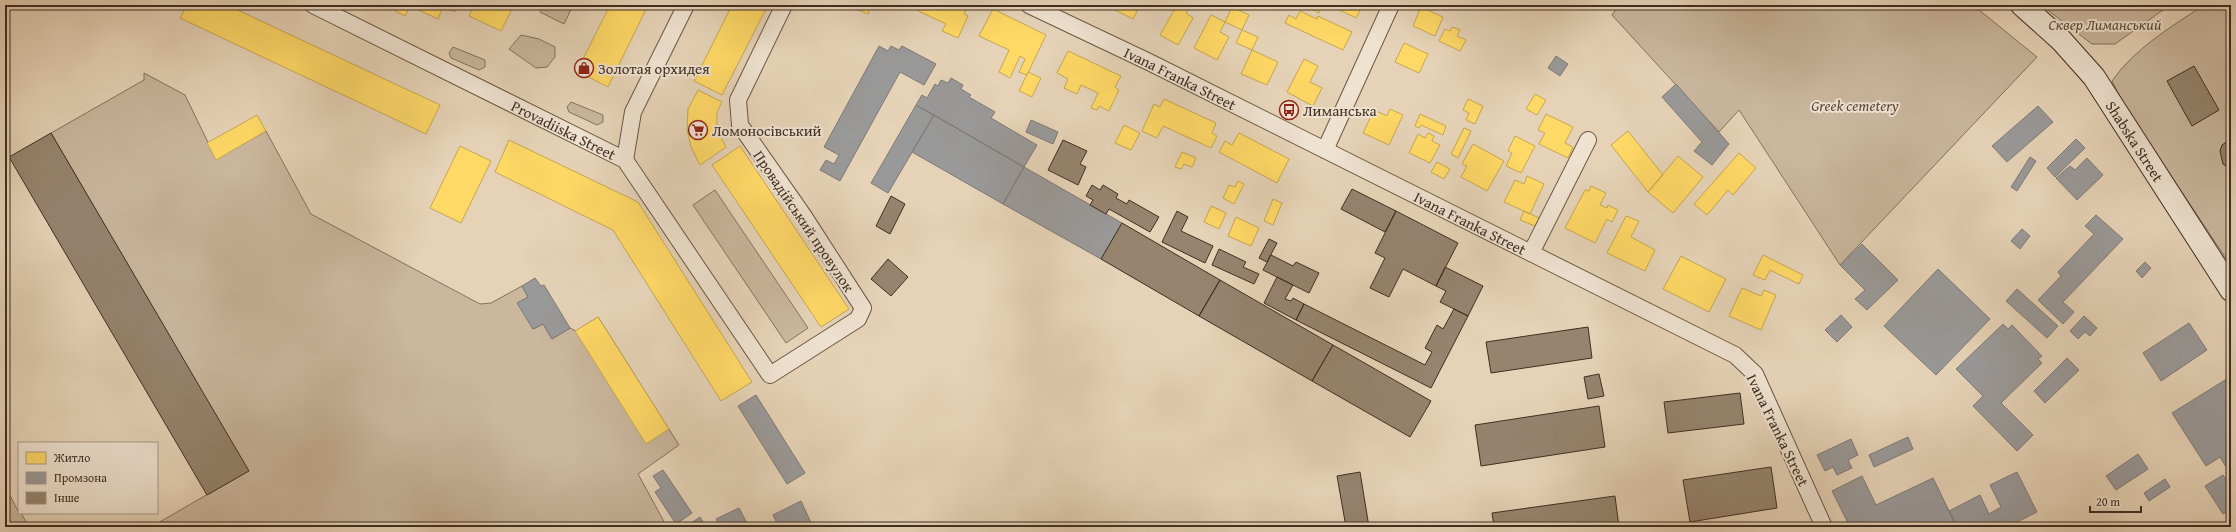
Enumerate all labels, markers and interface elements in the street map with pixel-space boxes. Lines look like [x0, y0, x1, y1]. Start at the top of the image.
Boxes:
park label: Сквер Лиманський [2048, 14, 2162, 35]
street label: Ivana Franka Street [1121, 41, 1241, 115]
shop icon: Золотая орхидея [573, 57, 595, 79]
place label: Золотая орхидея [598, 58, 710, 79]
street label: Provadiiska Street [508, 95, 620, 165]
park label: Greek cemetery [1811, 95, 1899, 116]
street label: Shabska Street [2101, 96, 2169, 186]
bus stop icon: Лиманська [1278, 99, 1300, 121]
place label: Лиманська [1303, 100, 1378, 121]
supermarket icon: Ломоносівський [687, 119, 709, 141]
place label: Ломоносівський [712, 120, 822, 141]
street label: Провадійський провулок [749, 146, 859, 296]
street label: Ivana Franka Street [1411, 186, 1530, 260]
street label: Ivana Franka Street [1742, 370, 1815, 490]
legend [18, 442, 158, 514]
text: Житло [53, 449, 90, 466]
text: Промзона [54, 469, 107, 486]
scale bar [2090, 488, 2141, 514]
text: Інше [54, 489, 80, 506]
text: 20 m [2096, 493, 2120, 510]

